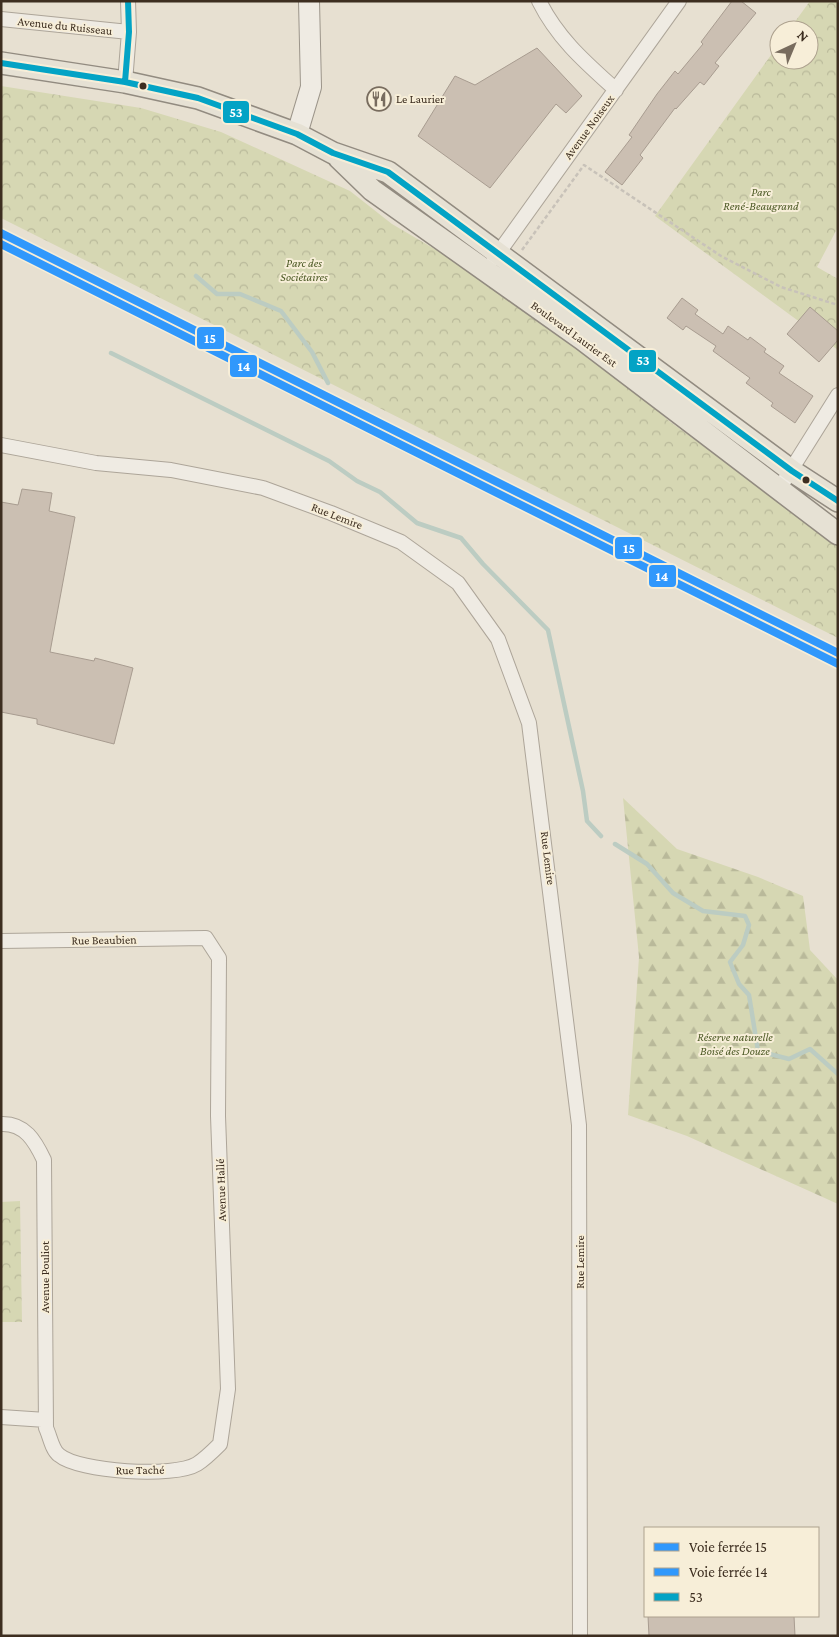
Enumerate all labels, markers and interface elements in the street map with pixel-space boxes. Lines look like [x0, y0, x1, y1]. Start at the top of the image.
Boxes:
street label: Avenue du Ruisseau [17, 14, 114, 38]
north arrow [769, 20, 819, 70]
text: N [794, 27, 812, 45]
unlabelled marker [138, 81, 148, 91]
restaurant icon: Le Laurier [366, 86, 392, 112]
place label: Le Laurier [396, 92, 445, 106]
street label: Avenue Noiseux [561, 92, 617, 162]
line badge: 53 [222, 100, 250, 124]
text: 53 [229, 104, 243, 120]
park label: Parc René-Beaugrand [723, 185, 799, 213]
park label: Parc des Sociétaires [280, 256, 328, 284]
street label: Boulevard Laurier Est [528, 298, 621, 371]
line badge: 15 [196, 326, 225, 350]
text: 15 [204, 330, 216, 346]
line badge: 53 [628, 349, 657, 373]
text: 53 [636, 352, 650, 368]
line badge: 14 [229, 354, 258, 378]
text: 14 [238, 358, 251, 374]
unlabelled marker [801, 475, 811, 485]
street label: Rue Lemire [309, 500, 365, 532]
line badge: 15 [614, 536, 643, 560]
text: 15 [623, 540, 635, 556]
line badge: 14 [648, 564, 677, 588]
text: 14 [656, 568, 669, 584]
street label: Rue Lemire [538, 830, 558, 886]
street label: Rue Beaubien [71, 932, 137, 948]
park label: Réserve naturelle Boisé des Douze [697, 1030, 773, 1058]
street label: Avenue Hallé [213, 1158, 229, 1222]
street label: Rue Lemire [573, 1235, 587, 1289]
street label: Avenue Pouliot [38, 1240, 52, 1313]
street label: Rue Taché [116, 1463, 164, 1477]
legend [644, 1527, 819, 1617]
text: Voie ferrée 15 [689, 1539, 767, 1555]
text: Voie ferrée 14 [689, 1564, 768, 1580]
text: 53 [689, 1589, 703, 1605]

